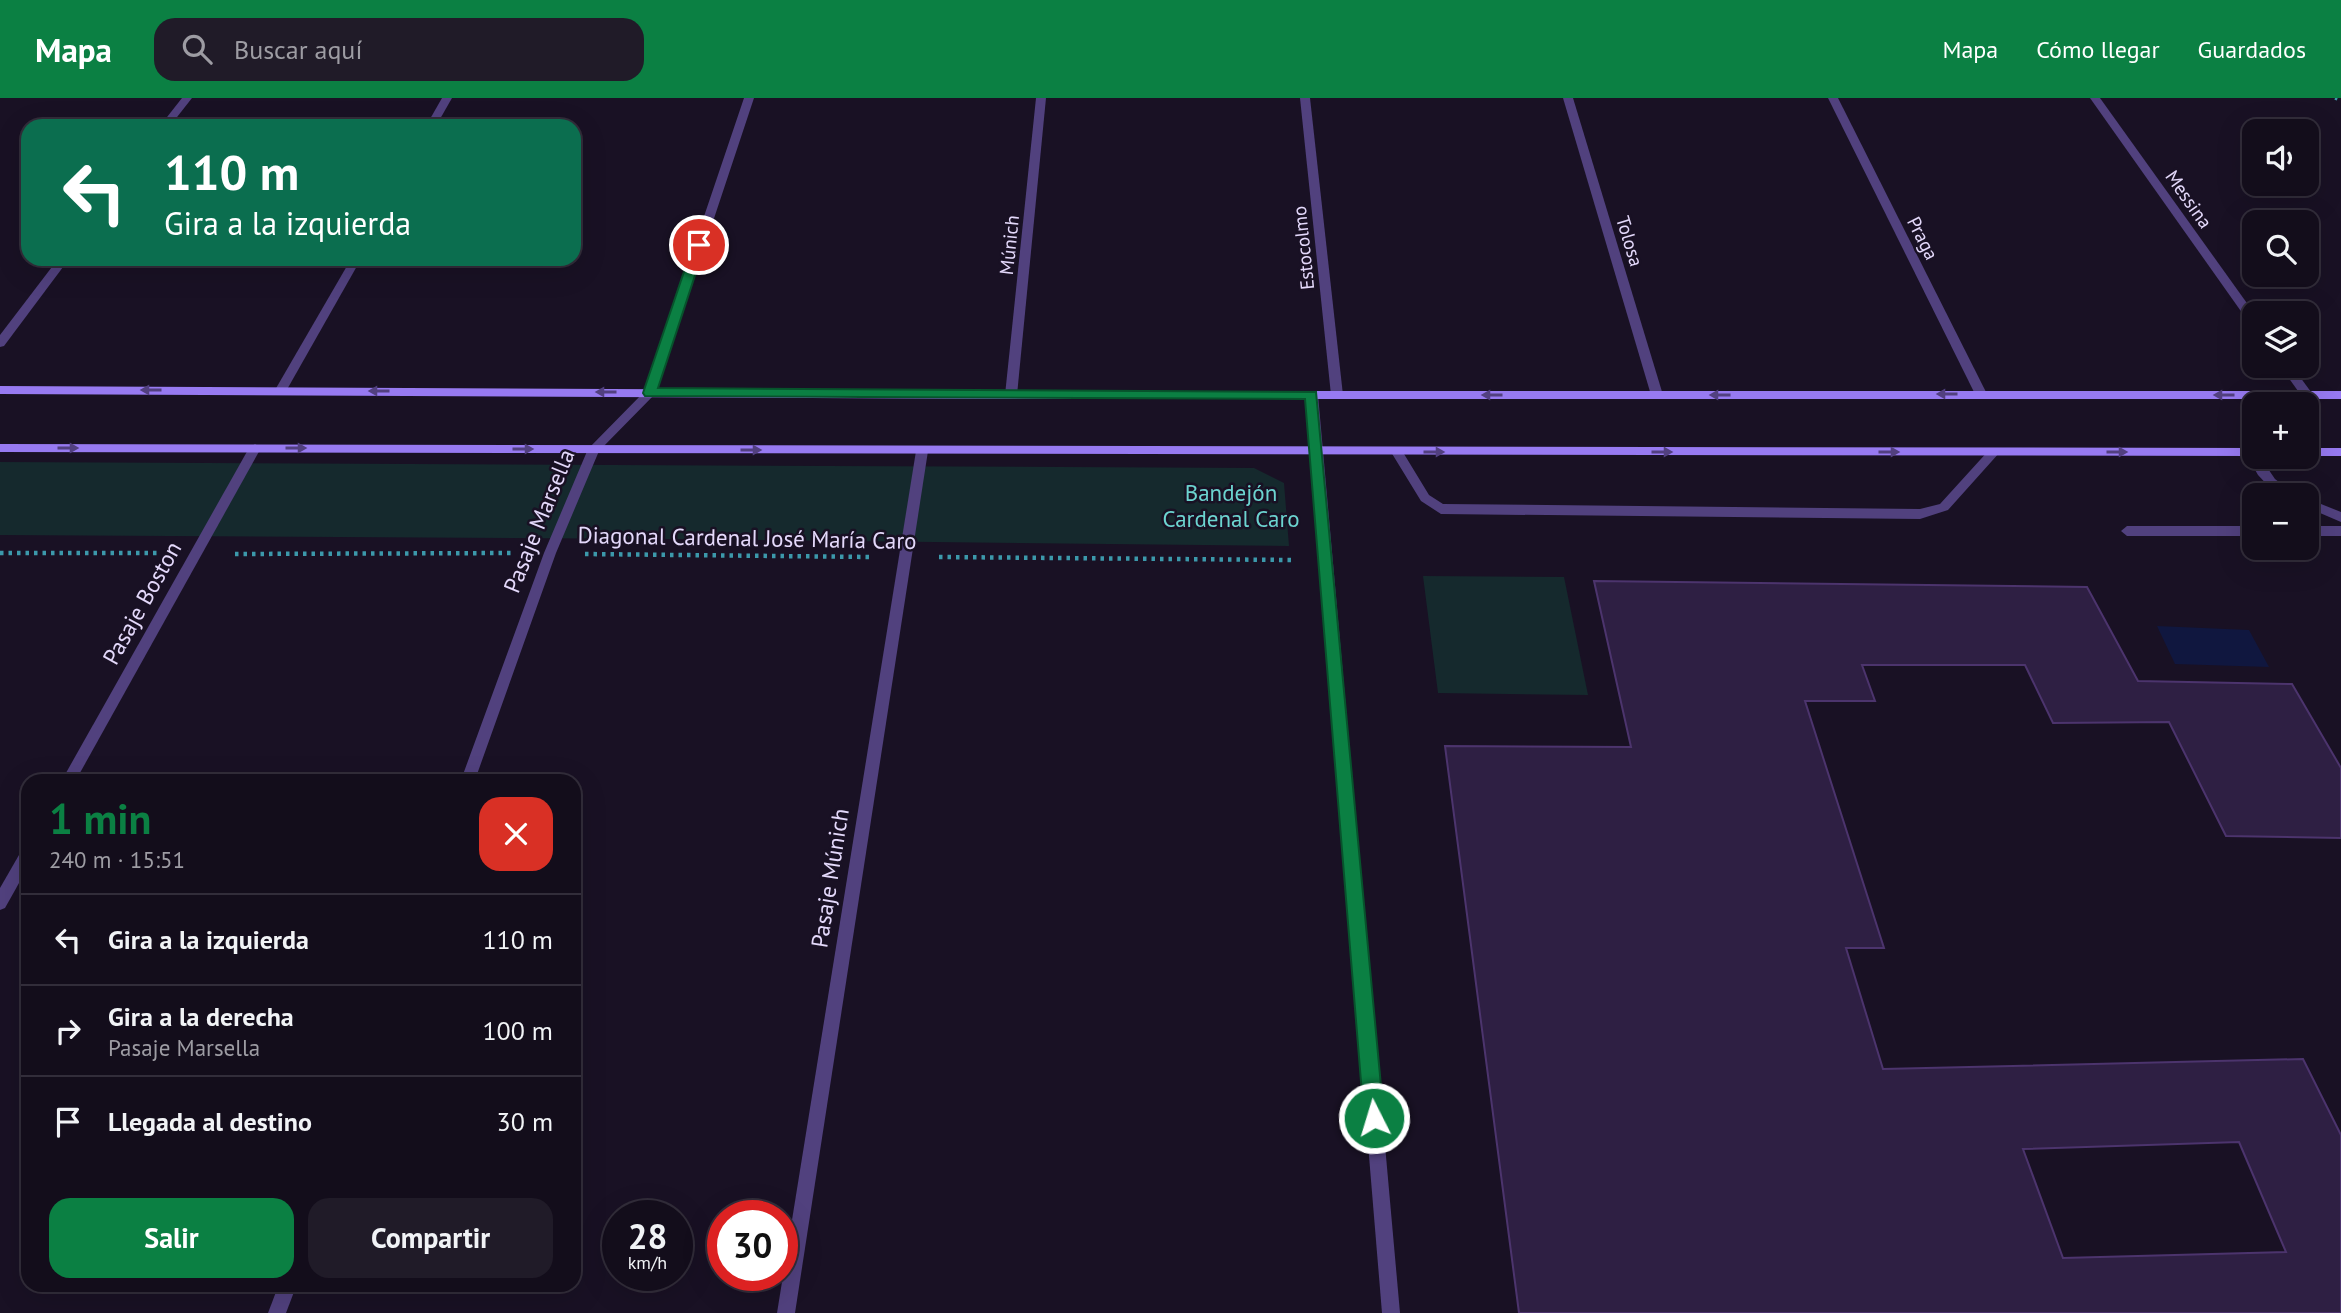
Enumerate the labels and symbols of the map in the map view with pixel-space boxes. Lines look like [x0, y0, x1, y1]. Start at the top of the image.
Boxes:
street label: Messina [2160, 165, 2218, 233]
street label: Estocolmo [1287, 205, 1319, 291]
street label: Praga [1902, 212, 1944, 264]
street label: Tolosa [1611, 213, 1649, 269]
street label: Múnich [994, 214, 1024, 276]
pin [669, 215, 729, 275]
one-way arrow [140, 384, 162, 396]
one-way arrow [368, 385, 390, 397]
one-way arrow [595, 386, 617, 398]
one-way arrow [1936, 388, 1958, 400]
one-way arrow [1481, 389, 1503, 401]
one-way arrow [1709, 389, 1731, 401]
one-way arrow [2213, 389, 2235, 401]
one-way arrow [57, 442, 79, 454]
one-way arrow [285, 442, 307, 454]
one-way arrow [512, 443, 534, 455]
one-way arrow [740, 444, 762, 456]
street label: Pasaje Marsella [497, 445, 580, 597]
one-way arrow [1423, 446, 1445, 458]
one-way arrow [1651, 446, 1673, 458]
one-way arrow [1878, 446, 1900, 458]
one-way arrow [2106, 446, 2128, 458]
park label: Bandejón Cardenal Caro [1162, 478, 1300, 533]
street label: Diagonal Cardenal José María Caro [577, 520, 917, 555]
street label: Pasaje Boston [96, 536, 187, 669]
street label: Pasaje Múnich [804, 806, 855, 950]
position arrow [1337, 1081, 1411, 1155]
speed limit sign: 30 [707, 1200, 798, 1291]

